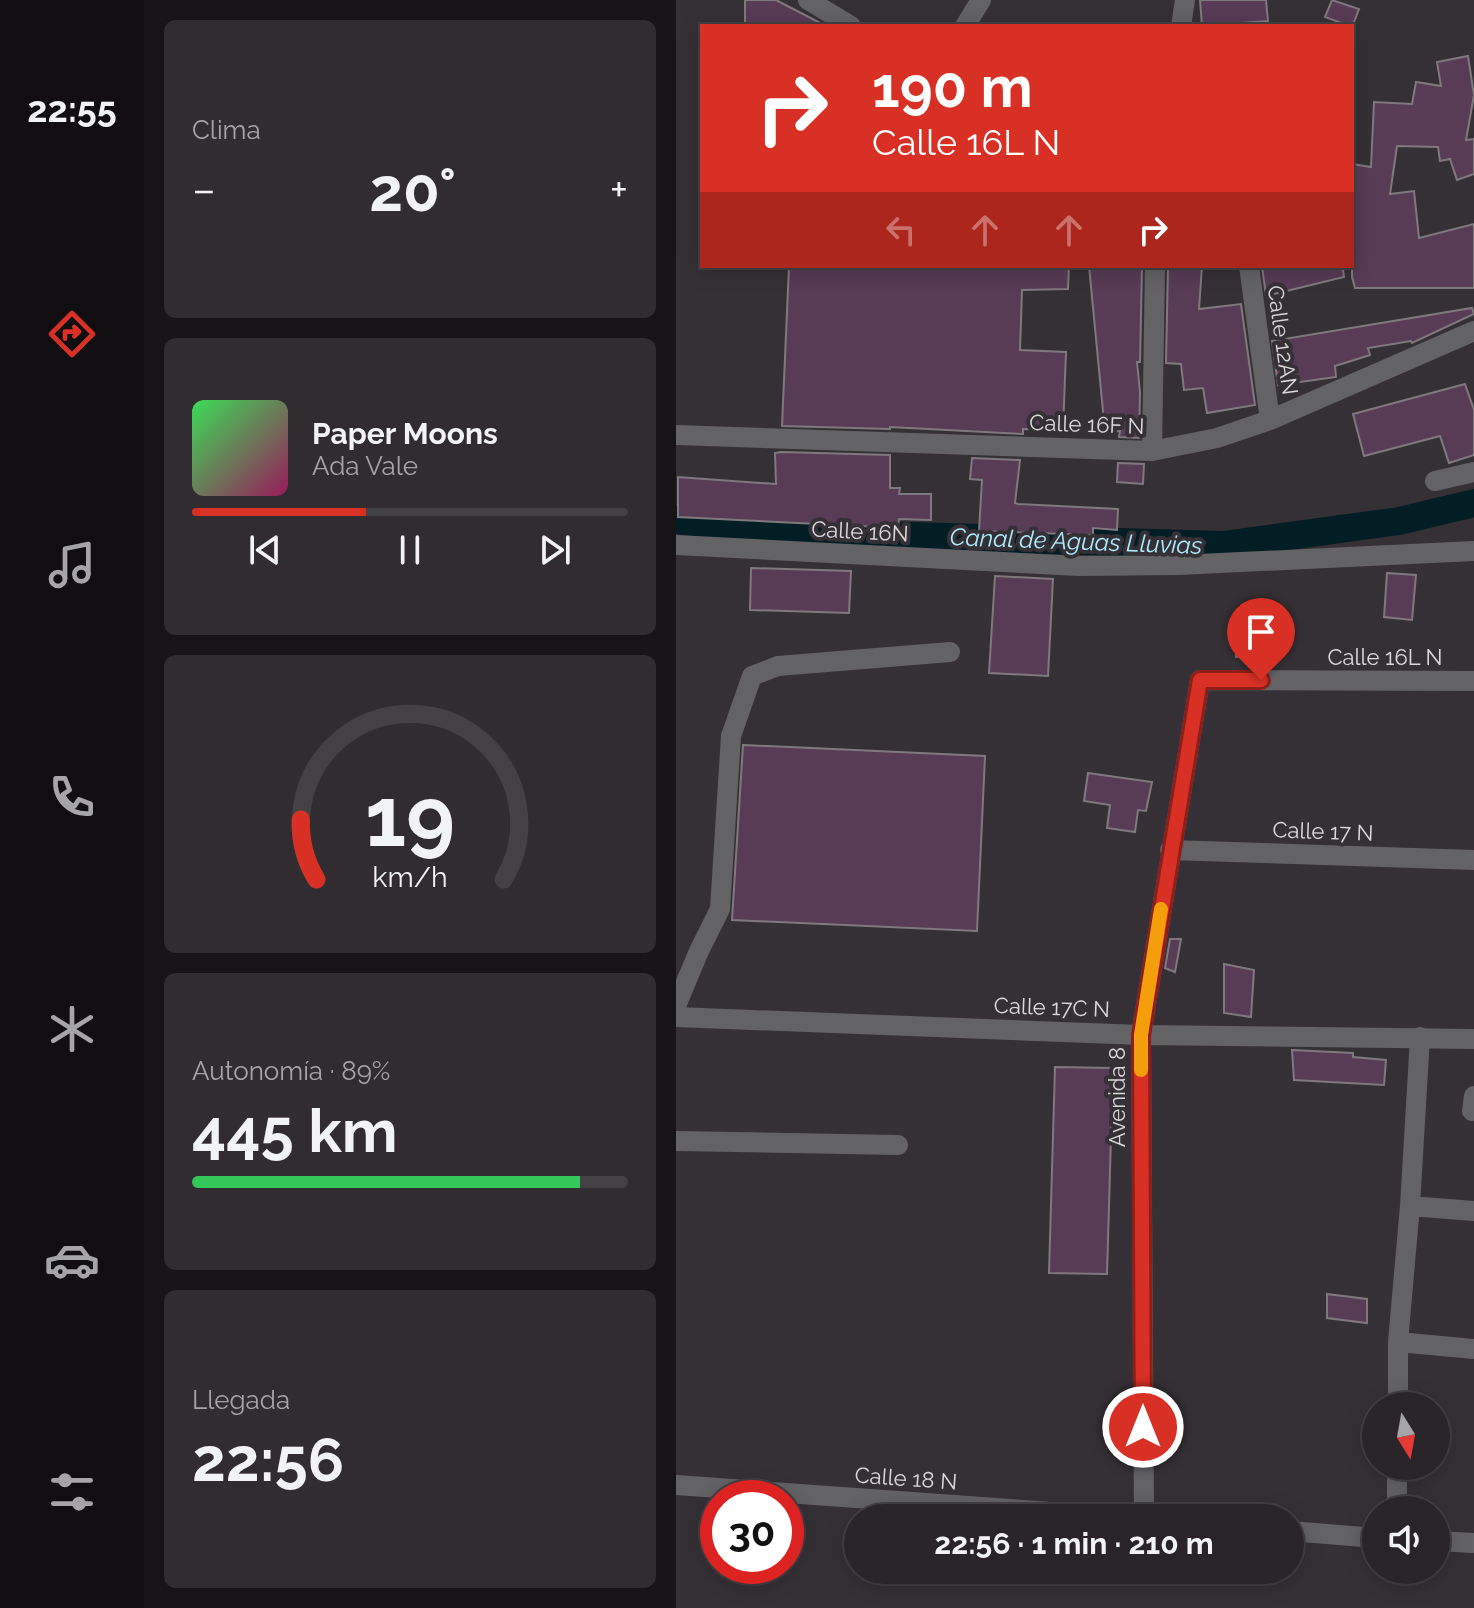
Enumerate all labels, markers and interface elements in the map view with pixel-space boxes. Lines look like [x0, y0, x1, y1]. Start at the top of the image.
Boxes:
text: 190 m [872, 54, 1033, 120]
icon: right [740, 56, 844, 160]
text: 22:55 [27, 88, 117, 130]
text: Clima [192, 115, 261, 145]
text: Calle 16L N [872, 121, 1060, 163]
text: 20° [369, 155, 456, 225]
text: − [192, 164, 216, 215]
text: + [610, 164, 628, 215]
icon: left [879, 208, 923, 252]
icon: ahead [963, 208, 1007, 252]
icon: ahead [1047, 208, 1091, 252]
icon: right [1131, 208, 1175, 252]
street label: Calle 12AN [1262, 284, 1304, 396]
icon: directions [44, 306, 100, 362]
street label: Calle 16F N [1029, 409, 1145, 439]
text: Paper Moons [312, 416, 498, 451]
text: Ada Vale [312, 451, 418, 481]
street label: Calle 16N [811, 515, 909, 547]
water label: Canal de Aguas Lluvias [949, 522, 1203, 560]
icon: previous [243, 528, 287, 572]
icon: pause [388, 528, 432, 572]
icon: next [533, 528, 577, 572]
icon: music [44, 537, 100, 593]
pin [1227, 598, 1295, 680]
icon: arrive [1239, 610, 1283, 654]
street label: Calle 16L N [1327, 644, 1443, 670]
text: 19 [365, 768, 455, 865]
icon: phone [44, 769, 100, 825]
street label: Calle 17 N [1272, 816, 1374, 846]
text: km/h [372, 860, 448, 894]
street label: Calle 17C N [993, 992, 1111, 1022]
icon: climate [44, 1001, 100, 1057]
street label: Avenida 8 [1104, 1047, 1130, 1147]
text: Autonomía · 89% [192, 1056, 390, 1086]
text: 445 km [192, 1096, 398, 1166]
icon: car [44, 1232, 100, 1288]
text: Llegada [192, 1385, 290, 1415]
position arrow [1101, 1385, 1185, 1469]
north arrow [1362, 1392, 1450, 1480]
map controls [1362, 1392, 1450, 1584]
text: 22:56 [192, 1425, 344, 1495]
street label: Calle 18 N [854, 1461, 958, 1495]
icon: filters [44, 1464, 100, 1520]
speed limit sign: 30 [700, 1480, 804, 1584]
button: sound [1362, 1496, 1450, 1584]
text: 22:56 · 1 min · 210 m [934, 1526, 1214, 1561]

